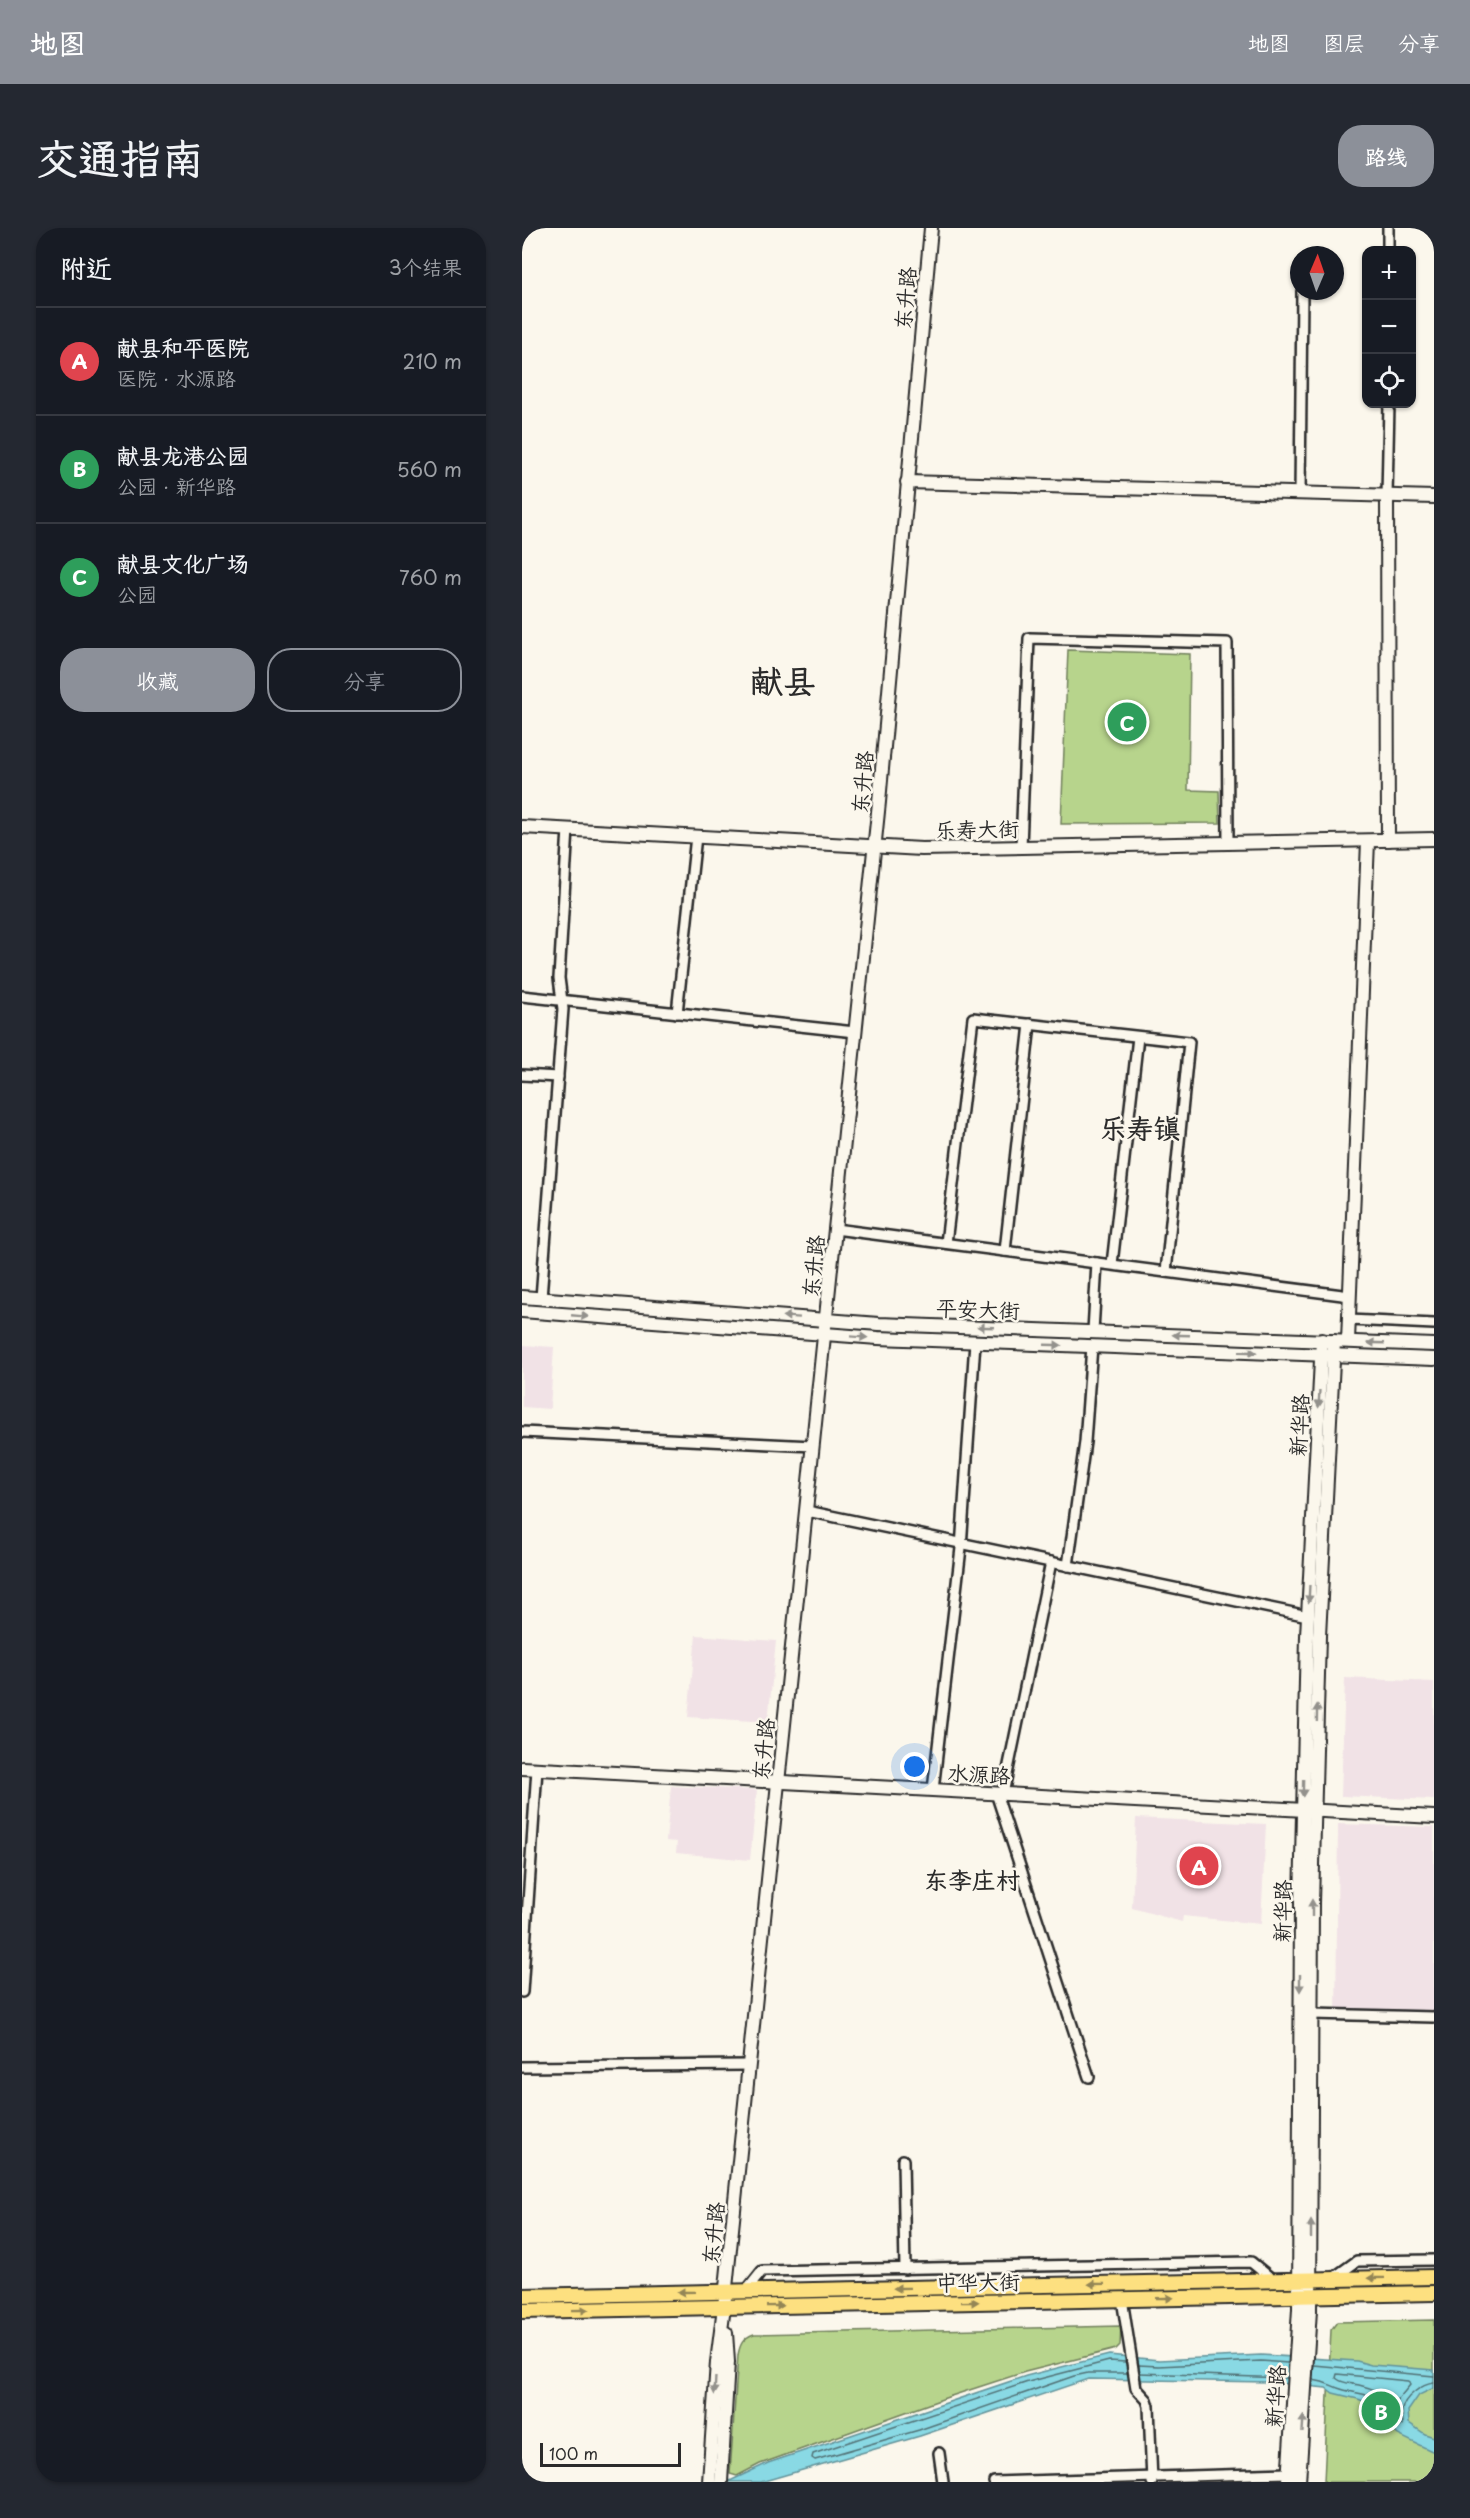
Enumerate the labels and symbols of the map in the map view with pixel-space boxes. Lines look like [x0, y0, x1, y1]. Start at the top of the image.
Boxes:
north arrow [1290, 246, 1344, 300]
street label: 东升路 [885, 265, 923, 331]
district label: 献县 [750, 654, 816, 704]
pin: C [1108, 700, 1146, 744]
street label: 东升路 [842, 749, 880, 815]
street label: 乐寿大街 [935, 811, 1019, 845]
district label: 乐寿镇 [1100, 1106, 1181, 1147]
street label: 东升路 [793, 1233, 831, 1299]
street label: 平安大街 [935, 1291, 1021, 1325]
one-way arrow [571, 1311, 590, 1321]
one-way arrow [782, 1313, 801, 1322]
one-way arrow [976, 1323, 995, 1332]
one-way arrow [1171, 1330, 1190, 1339]
one-way arrow [849, 1332, 868, 1341]
one-way arrow [1366, 1338, 1385, 1347]
one-way arrow [1044, 1340, 1063, 1349]
one-way arrow [1239, 1347, 1258, 1357]
one-way arrow [1315, 1389, 1324, 1408]
street label: 新华路 [1280, 1393, 1316, 1457]
one-way arrow [1305, 1584, 1314, 1603]
one-way arrow [1312, 1703, 1321, 1722]
street label: 东升路 [743, 1716, 781, 1782]
your location [900, 1752, 929, 1781]
street label: 水源路 [947, 1755, 1011, 1791]
one-way arrow [1299, 1779, 1308, 1798]
pin: A [1180, 1844, 1218, 1888]
district label: 东李庄村 [924, 1861, 1020, 1897]
street label: 新华路 [1264, 1879, 1298, 1943]
one-way arrow [1307, 1898, 1317, 1917]
one-way arrow [1295, 1974, 1305, 1993]
street label: 东升路 [693, 2200, 731, 2266]
one-way arrow [1306, 2219, 1316, 2238]
street label: 中华大街 [936, 2264, 1020, 2298]
one-way arrow [1366, 2274, 1385, 2283]
one-way arrow [1087, 2279, 1106, 2289]
one-way arrow [892, 2283, 911, 2293]
one-way arrow [676, 2287, 695, 2297]
one-way arrow [1156, 2293, 1175, 2303]
one-way arrow [961, 2297, 980, 2307]
one-way arrow [766, 2301, 785, 2311]
one-way arrow [571, 2305, 590, 2315]
street label: 新华路 [1256, 2363, 1292, 2429]
one-way arrow [711, 2376, 720, 2395]
pin: B [1362, 2388, 1400, 2434]
one-way arrow [1298, 2414, 1308, 2433]
scale bar [540, 2440, 681, 2468]

